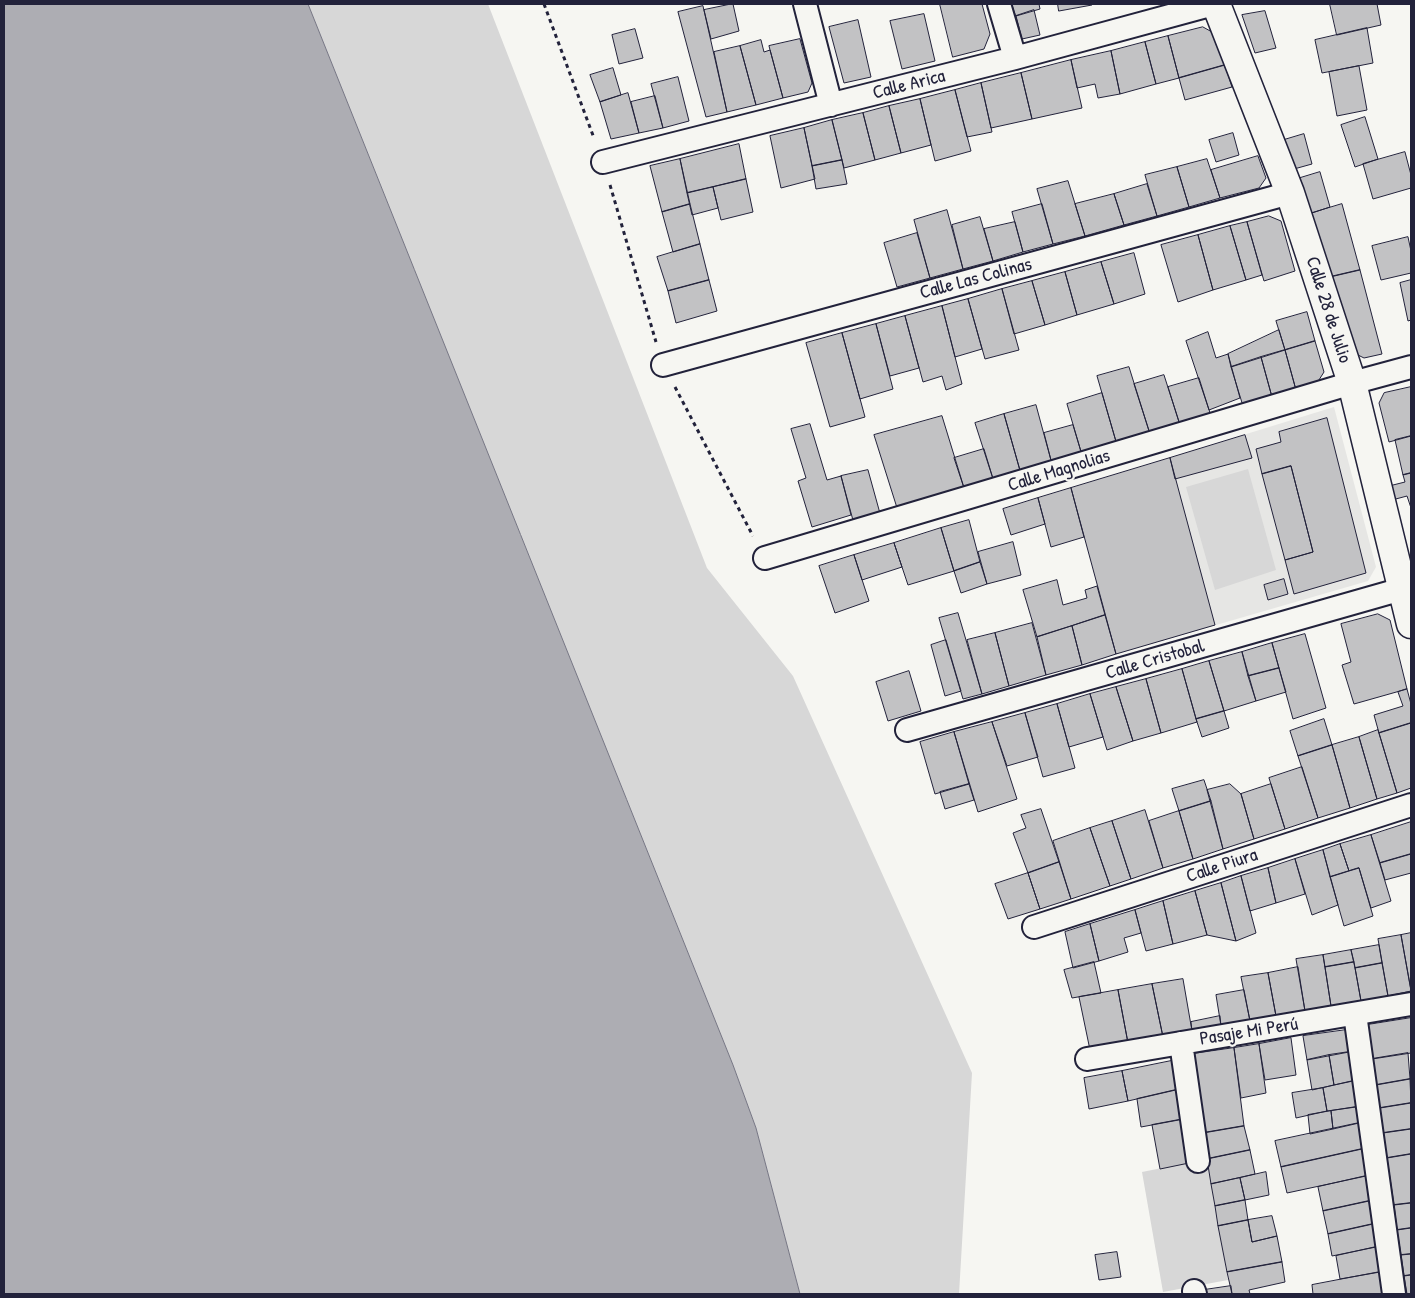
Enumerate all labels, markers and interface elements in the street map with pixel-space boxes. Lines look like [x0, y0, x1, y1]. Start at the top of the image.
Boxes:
street label: Calle Arica [871, 65, 947, 105]
street label: Calle Las Colinas [918, 253, 1034, 305]
street label: Calle 28 de Julio [1300, 254, 1356, 366]
street label: Calle Magnolias [1005, 445, 1113, 497]
street label: Calle Cristobal [1103, 635, 1207, 685]
street label: Calle Piura [1183, 844, 1261, 888]
street label: Pasaje Mi Perú [1198, 1013, 1300, 1051]

